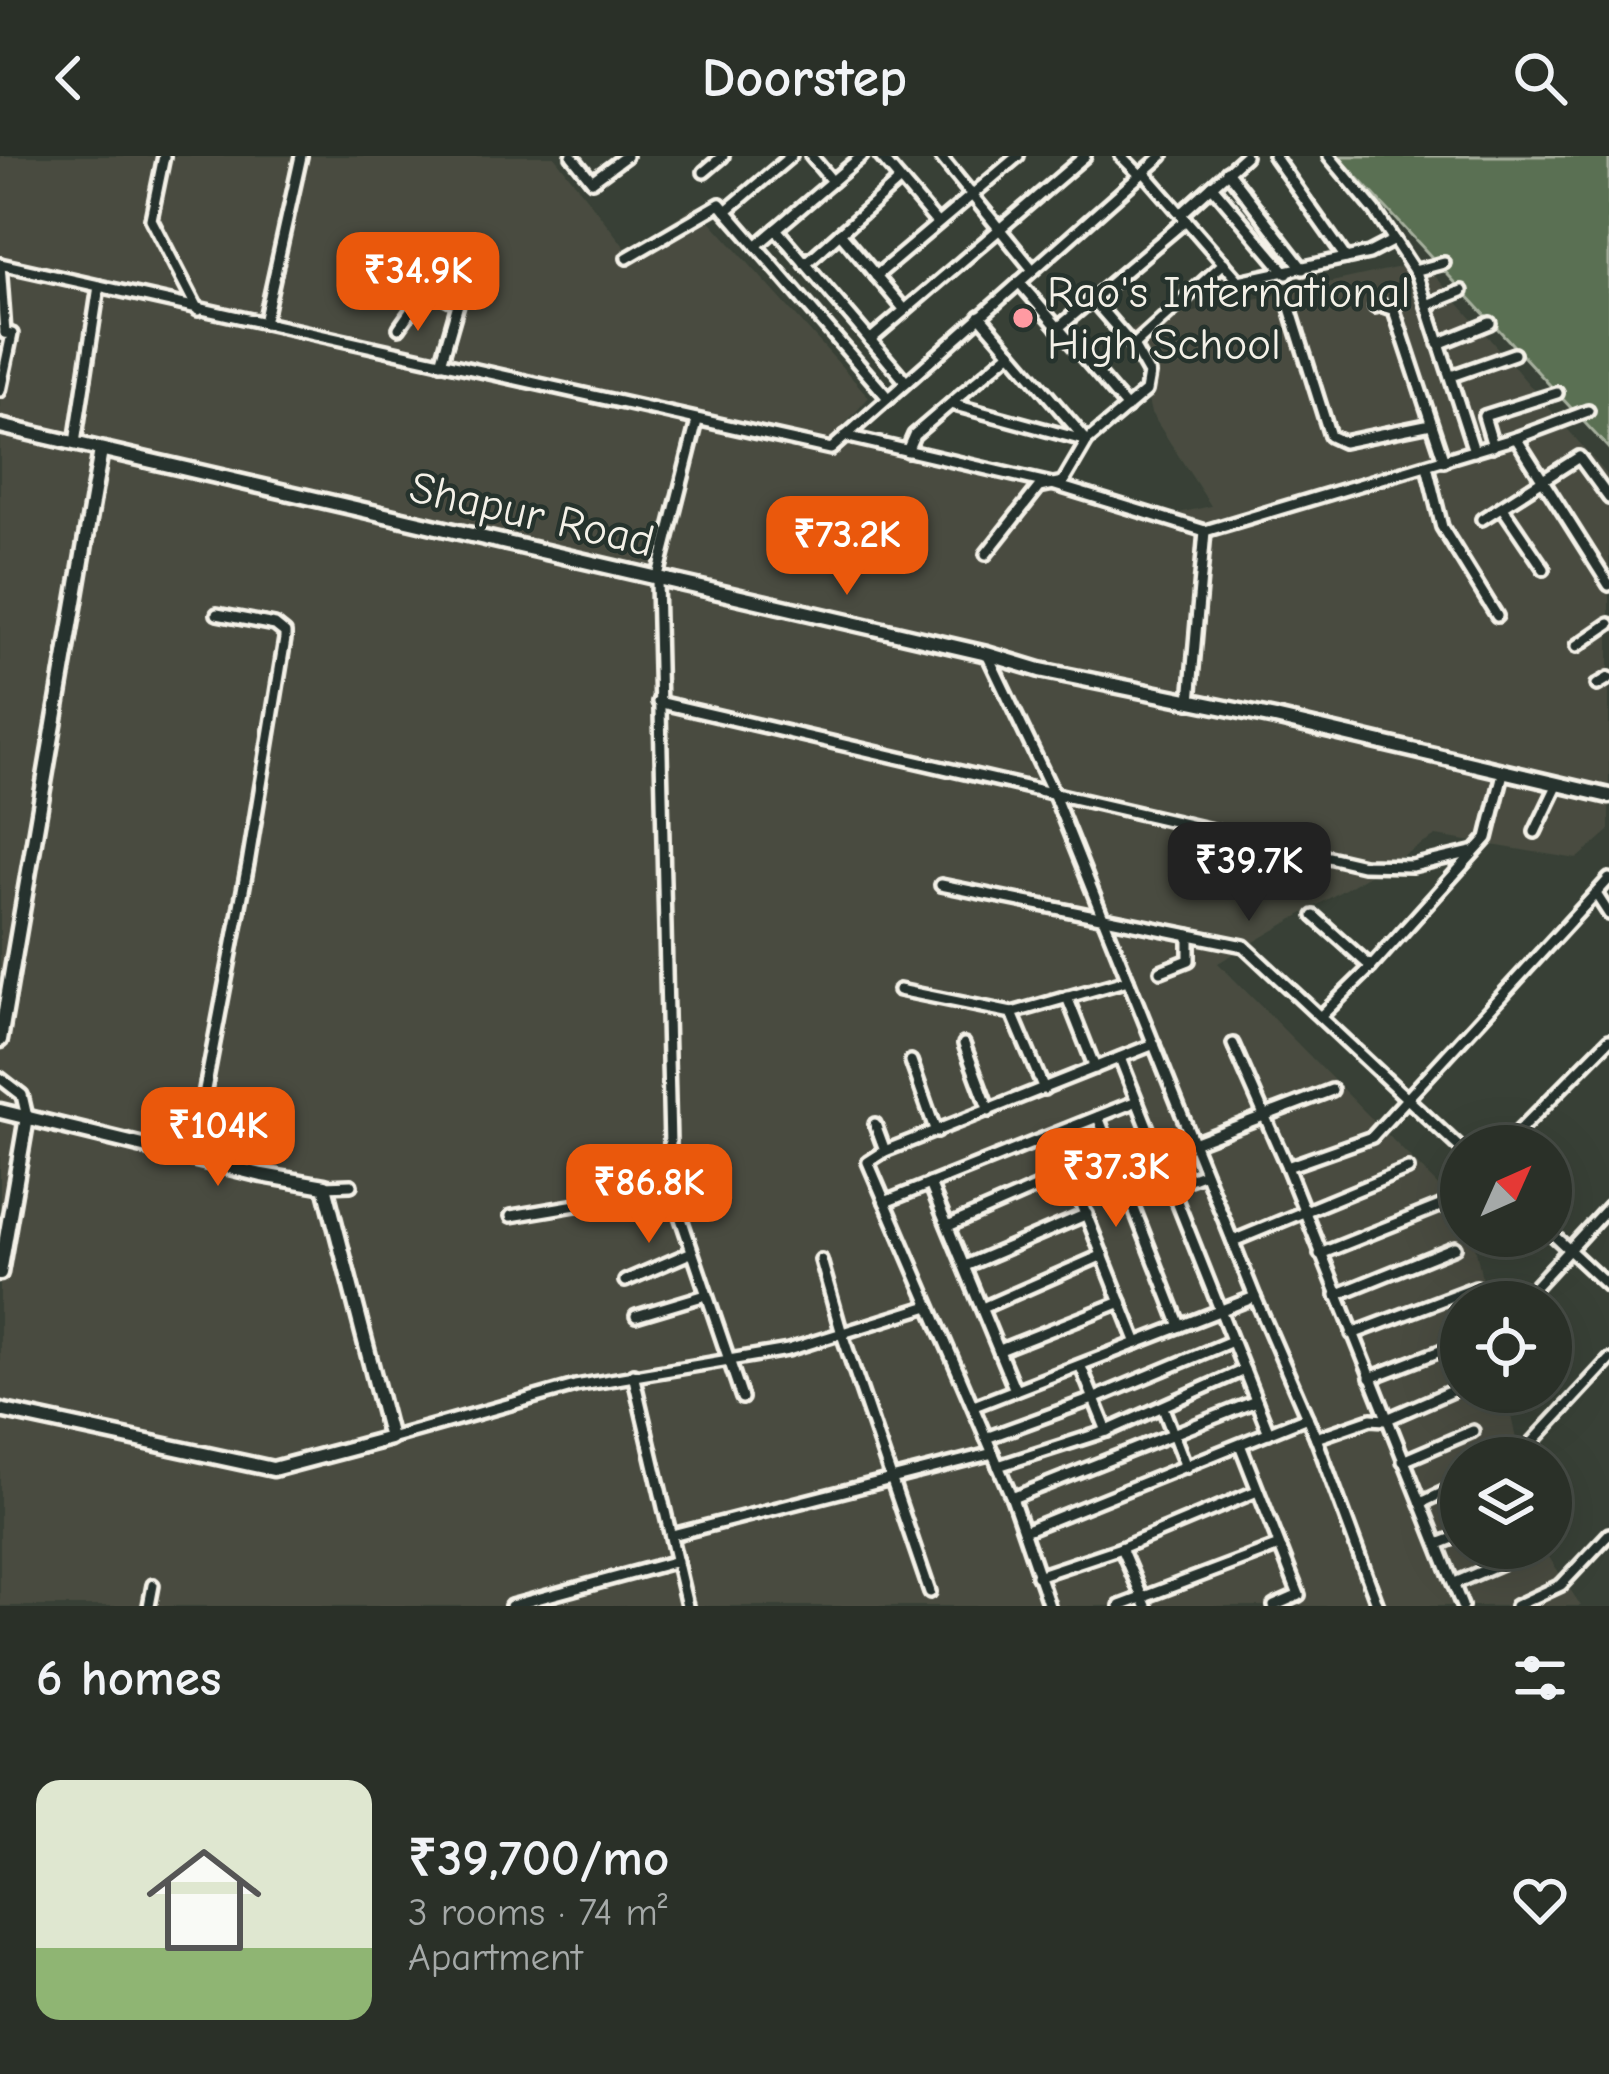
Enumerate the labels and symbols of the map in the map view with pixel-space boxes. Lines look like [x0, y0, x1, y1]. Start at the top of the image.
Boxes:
pin: ₹34.9K [320, 232, 516, 334]
place label: Rao's International High School [1047, 266, 1410, 370]
marker: Rao's International High School [1010, 305, 1036, 331]
street label: Shapur Road [405, 461, 659, 567]
pin: ₹73.2K [749, 496, 945, 598]
pin: ₹39.7K [1151, 822, 1347, 924]
pin: ₹104K [134, 1087, 302, 1189]
north arrow [1440, 1125, 1572, 1257]
pin: ₹37.3K [1018, 1128, 1214, 1230]
pin: ₹86.8K [551, 1144, 747, 1246]

